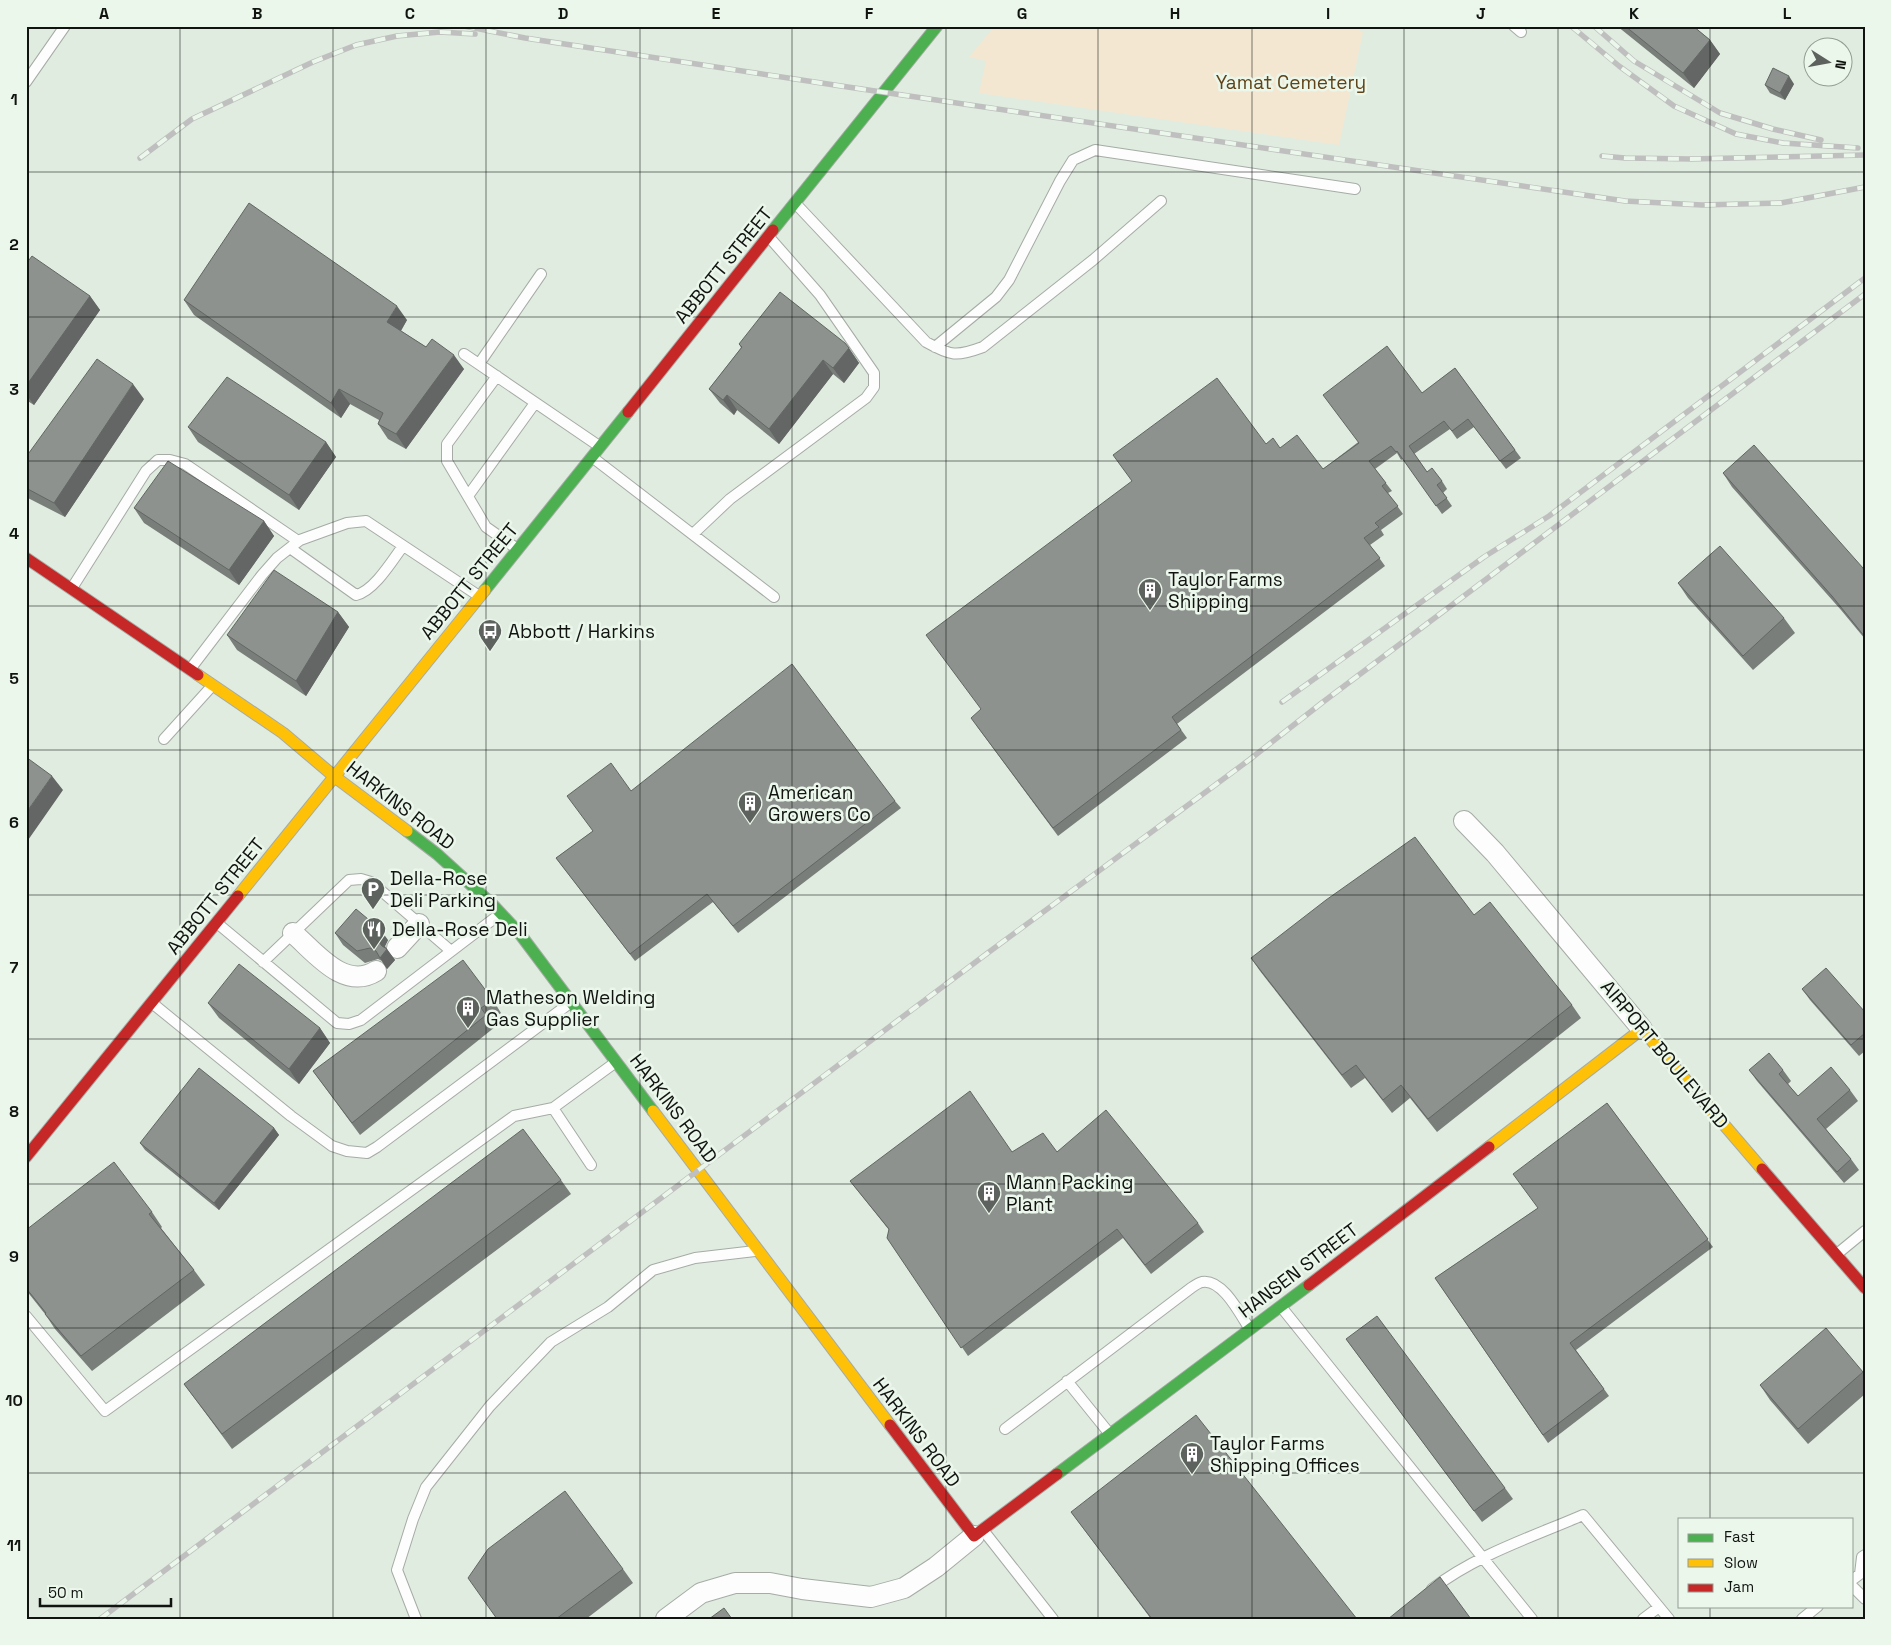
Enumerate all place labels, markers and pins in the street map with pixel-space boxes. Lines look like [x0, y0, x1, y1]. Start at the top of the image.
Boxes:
place label: Taylor Farms Shipping [1168, 567, 1283, 614]
building icon: Taylor Farms Shipping [1137, 577, 1163, 611]
bus stop icon: Abbott / Harkins [477, 618, 503, 652]
place label: Abbott / Harkins [508, 619, 655, 644]
place label: American Growers Co [768, 780, 871, 827]
building icon: American Growers Co [737, 790, 763, 824]
place label: Della-Rose Deli Parking [390, 866, 496, 913]
parking icon: Della-Rose Deli Parking [360, 876, 386, 910]
restaurant icon: Della-Rose Deli [361, 916, 387, 950]
place label: Della-Rose Deli [392, 917, 528, 942]
place label: Matheson Welding Gas Supplier [486, 985, 656, 1032]
building icon: Matheson Welding Gas Supplier [455, 995, 481, 1029]
place label: Mann Packing Plant [1006, 1170, 1134, 1217]
building icon: Mann Packing Plant [976, 1180, 1002, 1214]
place label: Taylor Farms Shipping Offices [1210, 1431, 1360, 1478]
building icon: Taylor Farms Shipping Offices [1179, 1441, 1205, 1475]

